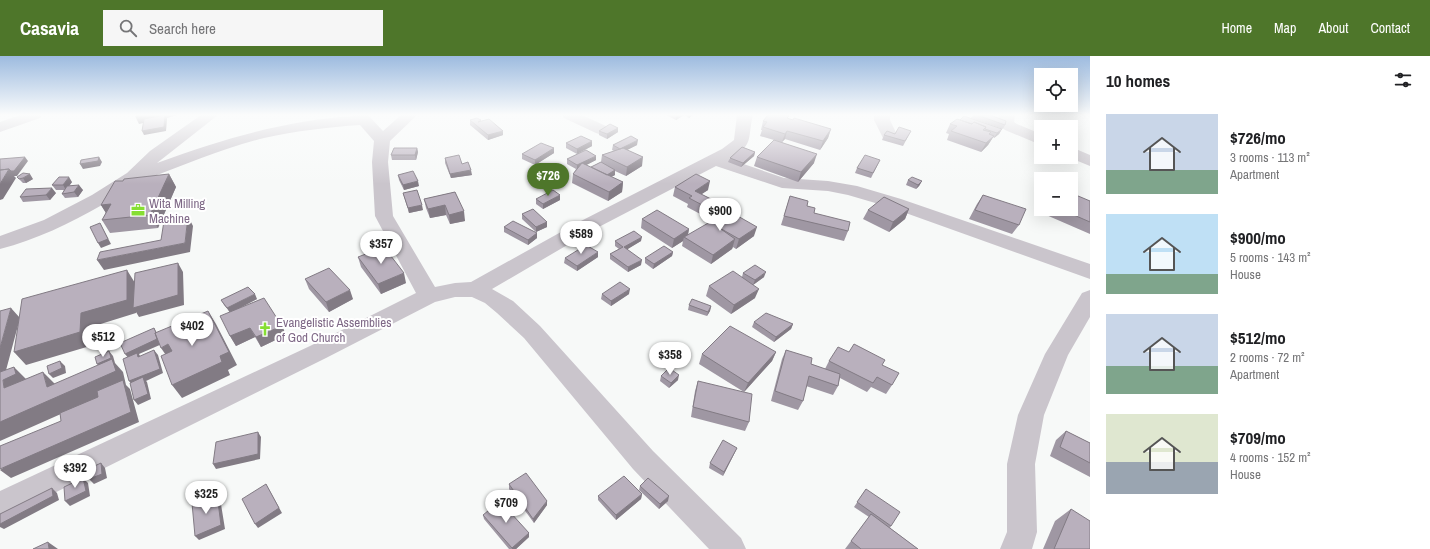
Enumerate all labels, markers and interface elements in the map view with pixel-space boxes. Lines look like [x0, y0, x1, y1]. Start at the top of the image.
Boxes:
search box [103, 10, 383, 46]
text: Casavia [20, 15, 79, 41]
icon: search [117, 17, 139, 39]
text: Search here [149, 18, 216, 39]
text: Home [1221, 19, 1252, 37]
text: Map [1274, 19, 1296, 37]
text: About [1318, 19, 1348, 37]
text: Contact [1370, 19, 1410, 37]
map controls [1034, 68, 1078, 216]
button: locate [1034, 68, 1078, 112]
text: 10 homes [1106, 69, 1170, 92]
icon: filters [1392, 69, 1414, 91]
button: + [1034, 120, 1078, 164]
text: $726/mo [1230, 126, 1286, 149]
icon: home [1138, 130, 1186, 178]
text: 3 rooms · 113 m² [1230, 149, 1310, 166]
pin: $726 [524, 163, 572, 197]
text: Apartment [1230, 166, 1279, 183]
text: $726 [536, 167, 560, 184]
button: − [1034, 172, 1078, 216]
place label: Wita Milling Machine [149, 195, 205, 227]
pin: $900 [696, 198, 744, 232]
office icon: Wita Milling Machine [130, 202, 146, 218]
text: $900 [708, 202, 732, 219]
pin: $589 [557, 221, 605, 255]
text: $589 [569, 225, 593, 242]
text: $900/mo [1230, 226, 1286, 249]
icon: home [1138, 230, 1186, 278]
pin: $357 [357, 231, 405, 265]
text: $357 [369, 235, 393, 252]
text: 5 rooms · 143 m² [1230, 249, 1311, 266]
text: House [1230, 266, 1261, 283]
pin: $402 [168, 313, 216, 347]
place label: Evangelistic Assemblies of God Church [276, 314, 392, 346]
text: $402 [180, 317, 204, 334]
church icon: Evangelistic Assemblies of God Church [257, 321, 273, 337]
pin: $512 [79, 324, 127, 358]
text: $512/mo [1230, 326, 1286, 349]
text: $512 [91, 328, 115, 345]
icon: home [1138, 330, 1186, 378]
pin: $358 [646, 342, 694, 376]
text: $358 [658, 346, 682, 363]
text: 2 rooms · 72 m² [1230, 349, 1305, 366]
text: Apartment [1230, 366, 1279, 383]
text: $709/mo [1230, 426, 1286, 449]
icon: home [1138, 430, 1186, 478]
text: 4 rooms · 152 m² [1230, 449, 1311, 466]
pin: $392 [51, 455, 99, 489]
text: $392 [63, 459, 87, 476]
text: House [1230, 466, 1261, 483]
pin: $325 [182, 481, 230, 515]
text: $325 [194, 485, 218, 502]
pin: $709 [482, 490, 530, 524]
text: $709 [494, 494, 518, 511]

